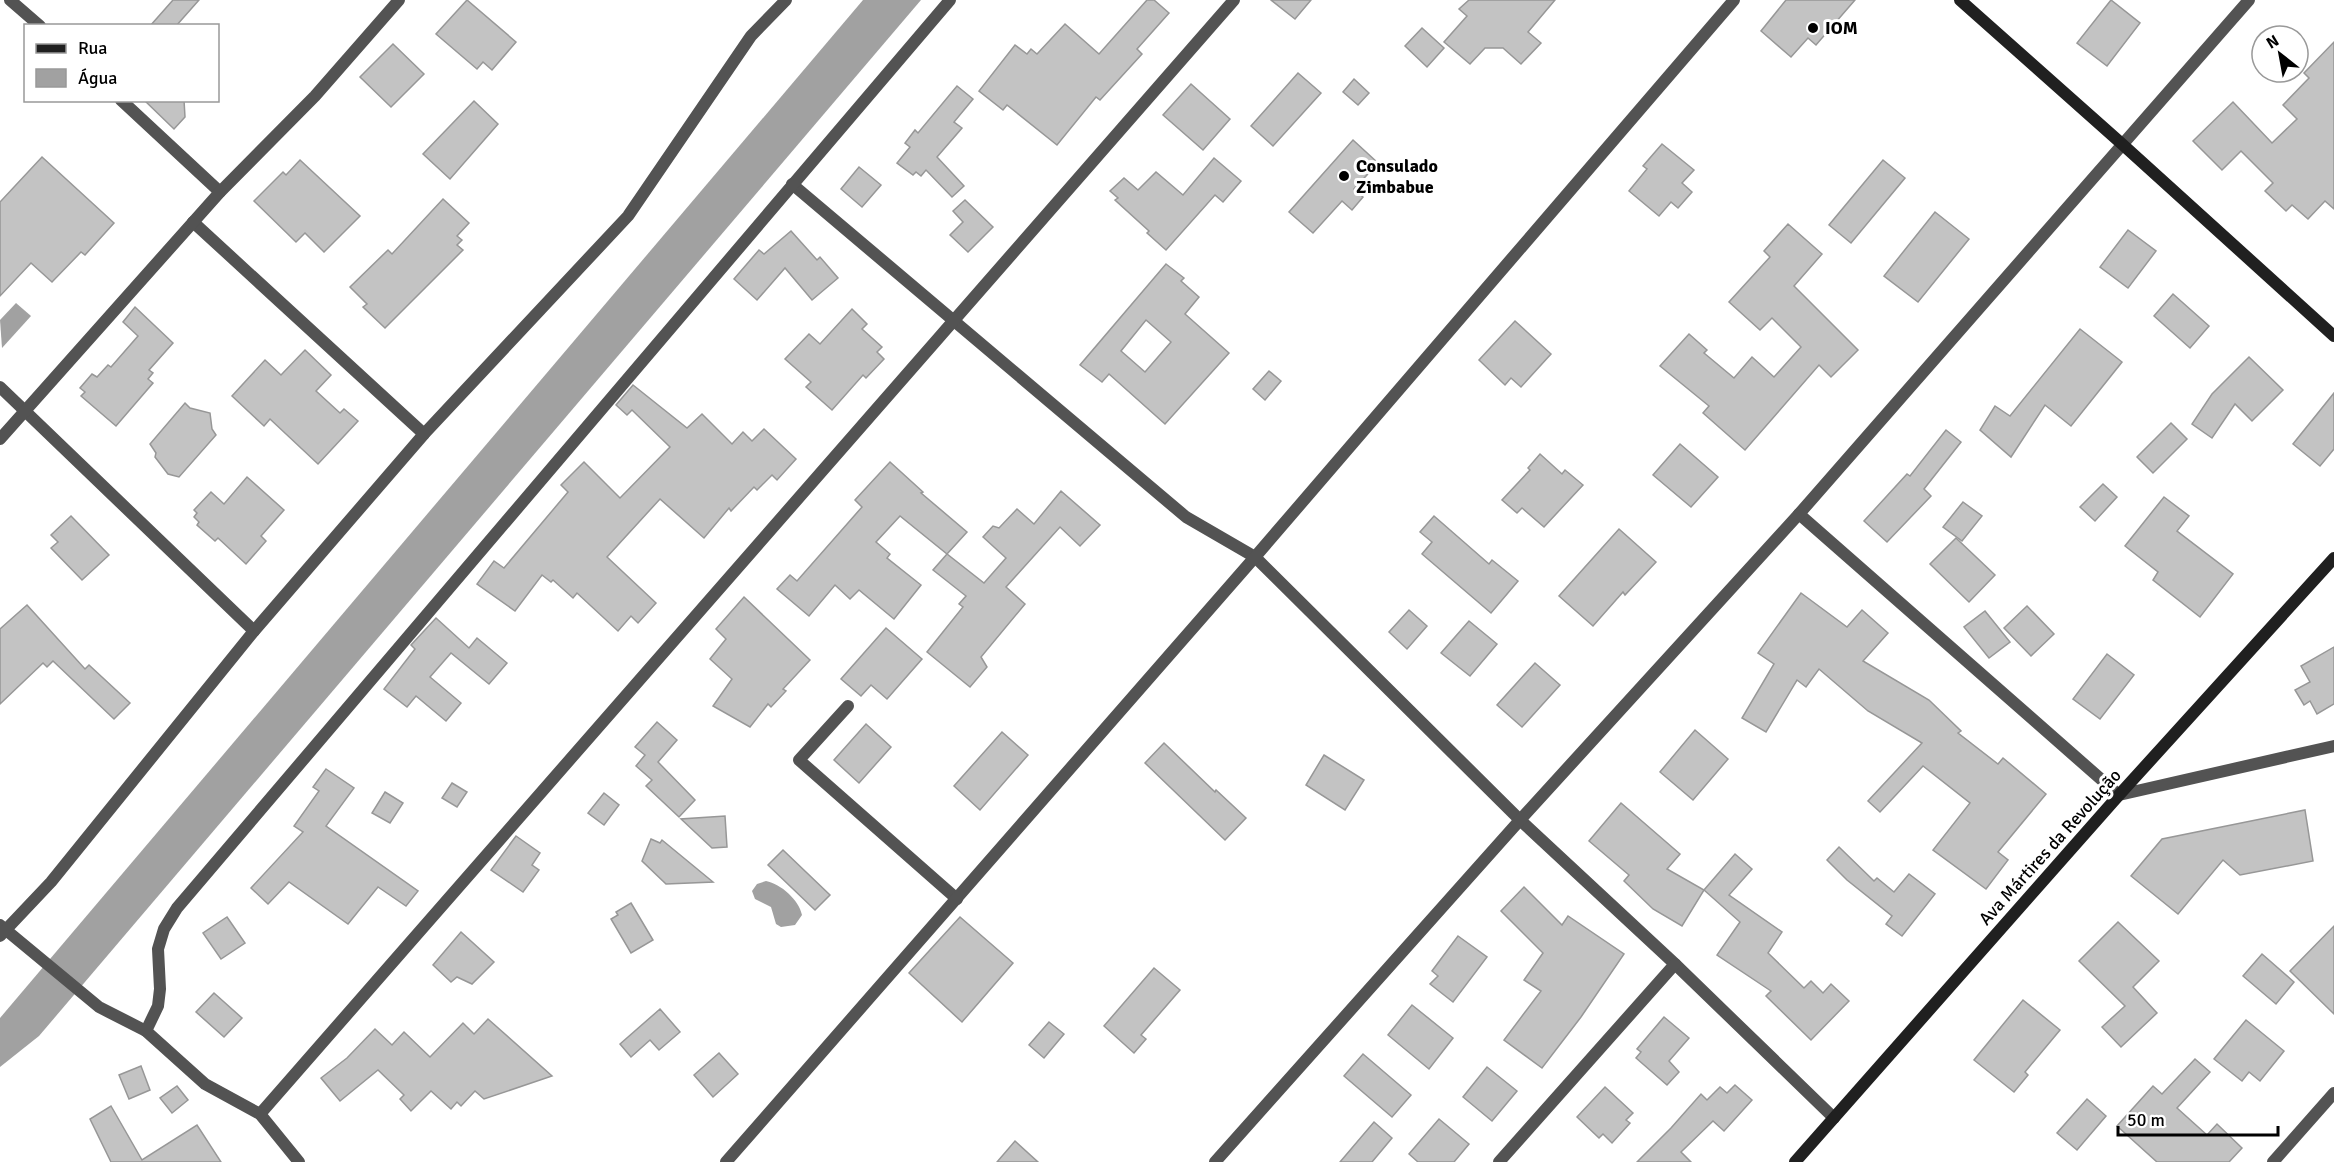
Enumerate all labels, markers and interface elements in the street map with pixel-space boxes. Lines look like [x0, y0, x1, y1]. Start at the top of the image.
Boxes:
place label: IOM [1825, 17, 1858, 39]
marker: IOM [1806, 21, 1820, 35]
legend [24, 24, 219, 102]
north arrow [2250, 24, 2310, 84]
text: N [2263, 31, 2283, 53]
text: Rua [78, 37, 107, 59]
text: Água [78, 67, 117, 89]
place label: Consulado Zimbabue [1356, 155, 1438, 198]
marker: Consulado Zimbabue [1337, 169, 1351, 183]
street label: Ava Mártires da Revolução [1974, 765, 2126, 929]
scale bar [2118, 1099, 2278, 1137]
text: 50 m [2127, 1109, 2165, 1131]

